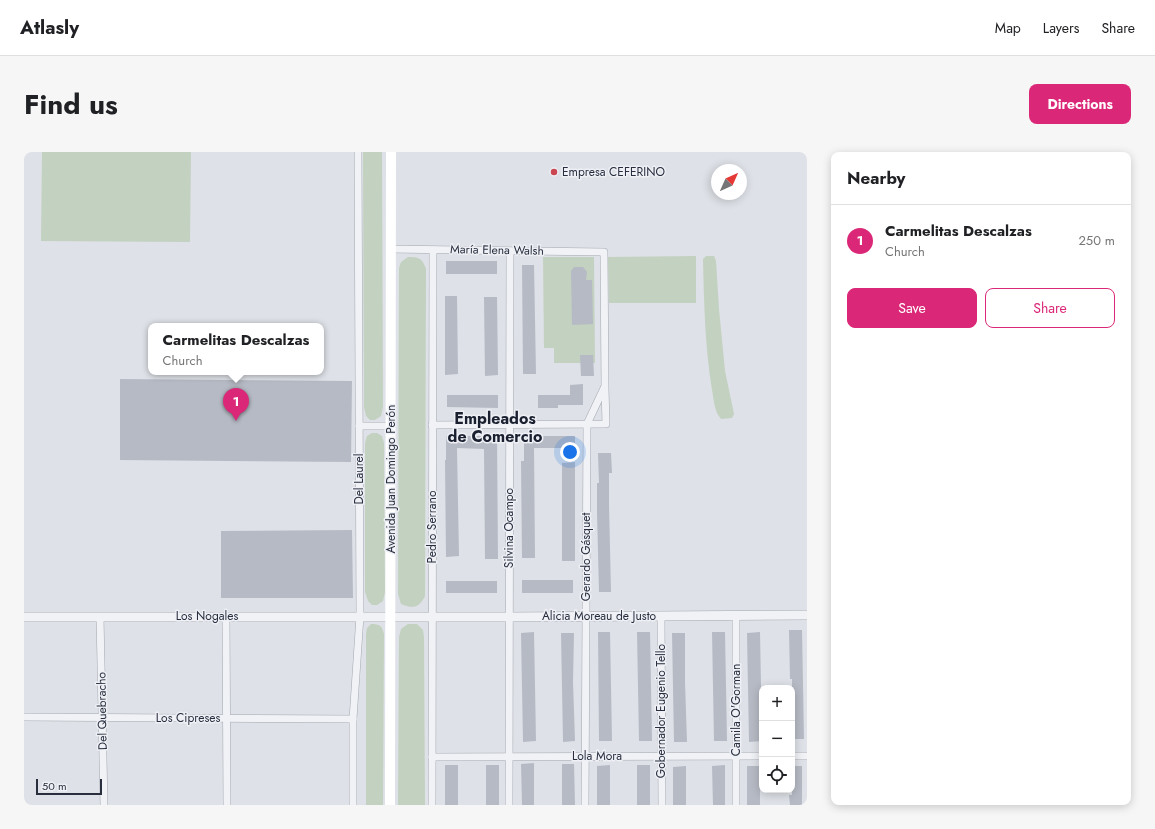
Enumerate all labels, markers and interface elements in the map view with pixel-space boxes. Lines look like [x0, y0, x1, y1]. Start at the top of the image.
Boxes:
text: Atlasly [20, 14, 79, 41]
text: Map [995, 18, 1021, 38]
text: Layers [1043, 18, 1079, 38]
text: Share [1101, 18, 1135, 38]
text: Find us [24, 84, 118, 125]
button: Directions [1029, 84, 1131, 124]
place label: Empresa CEFERINO [562, 163, 665, 181]
north arrow [711, 164, 747, 200]
text: Nearby [847, 166, 905, 190]
marker: Empresa CEFERINO [549, 167, 559, 177]
text: Carmelitas Descalzas [885, 220, 1032, 242]
text: 1 [857, 231, 863, 250]
text: 250 m [1078, 231, 1115, 250]
street label: María Elena Walsh [450, 240, 544, 260]
text: Church [885, 242, 925, 261]
button: Save [847, 288, 977, 328]
button: Share [985, 288, 1115, 328]
popup [148, 323, 324, 375]
text: Carmelitas Descalzas [163, 329, 309, 351]
text: Church [163, 351, 202, 370]
pin: 1 [223, 388, 249, 421]
street label: Avenida Juan Domingo Perón [382, 405, 400, 553]
district label: Empleados de Comercio [448, 407, 542, 448]
your location [560, 442, 580, 462]
street label: Del Laurel [350, 453, 368, 505]
street label: Silvina Ocampo [500, 487, 518, 568]
street label: Pedro Serrano [423, 490, 441, 563]
street label: Gerardo Gásquet [577, 513, 595, 601]
street label: Los Nogales [176, 607, 238, 625]
street label: Alicia Moreau de Justo [542, 607, 657, 625]
street label: Gobernador Eugenio Tello [652, 643, 670, 778]
street label: Camila O'Gorman [727, 664, 745, 756]
street label: Del Quebracho [92, 671, 112, 750]
map controls [759, 685, 795, 793]
button: + [759, 685, 795, 721]
street label: Los Cipreses [156, 709, 220, 727]
button: − [759, 721, 795, 757]
street label: Lola Mora [572, 747, 622, 765]
button: locate [759, 757, 795, 793]
scale bar [36, 777, 102, 796]
text: 50 m [42, 778, 67, 794]

